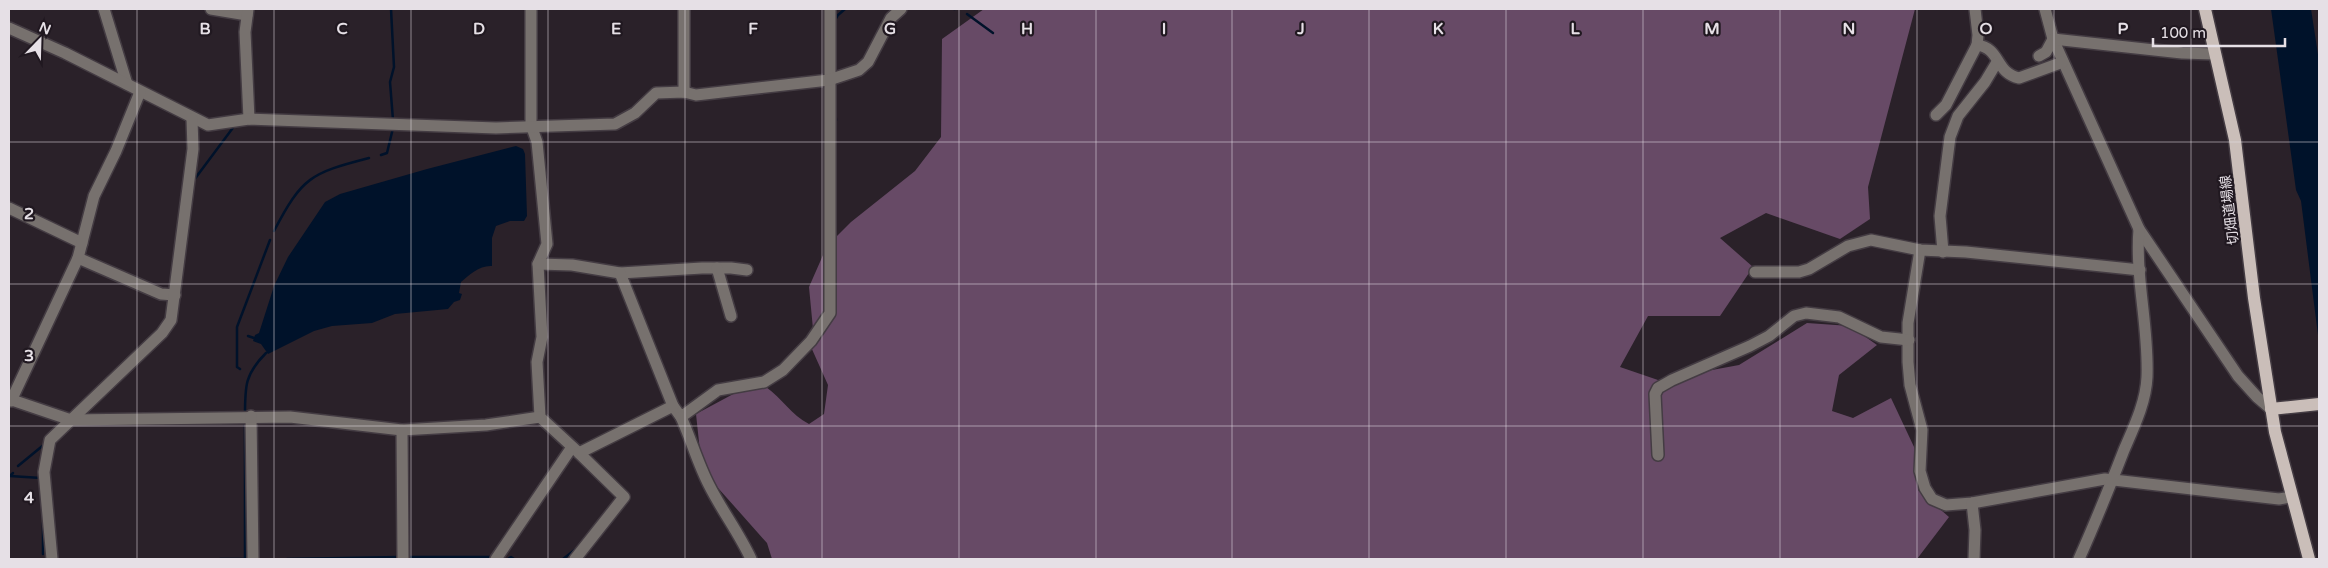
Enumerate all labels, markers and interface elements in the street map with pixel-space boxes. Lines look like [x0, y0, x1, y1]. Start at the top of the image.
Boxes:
north arrow [15, 15, 65, 65]
scale bar [2153, 15, 2286, 47]
text: N [36, 18, 53, 39]
text: B [199, 19, 211, 39]
text: C [336, 19, 348, 39]
text: D [473, 19, 485, 39]
text: E [611, 19, 621, 39]
text: F [748, 19, 758, 39]
text: G [884, 19, 896, 39]
text: H [1021, 19, 1033, 39]
text: I [1162, 19, 1166, 39]
text: J [1296, 19, 1305, 39]
text: K [1433, 19, 1444, 39]
text: L [1570, 19, 1580, 39]
text: M [1704, 19, 1720, 39]
text: N [1843, 19, 1855, 39]
text: O [1980, 19, 1993, 39]
text: P [2118, 19, 2129, 39]
text: 100 m [2160, 24, 2206, 42]
street label: 切畑道場線 [2217, 174, 2242, 246]
text: 2 [24, 204, 34, 224]
text: 3 [24, 346, 34, 366]
text: 4 [24, 488, 34, 508]

